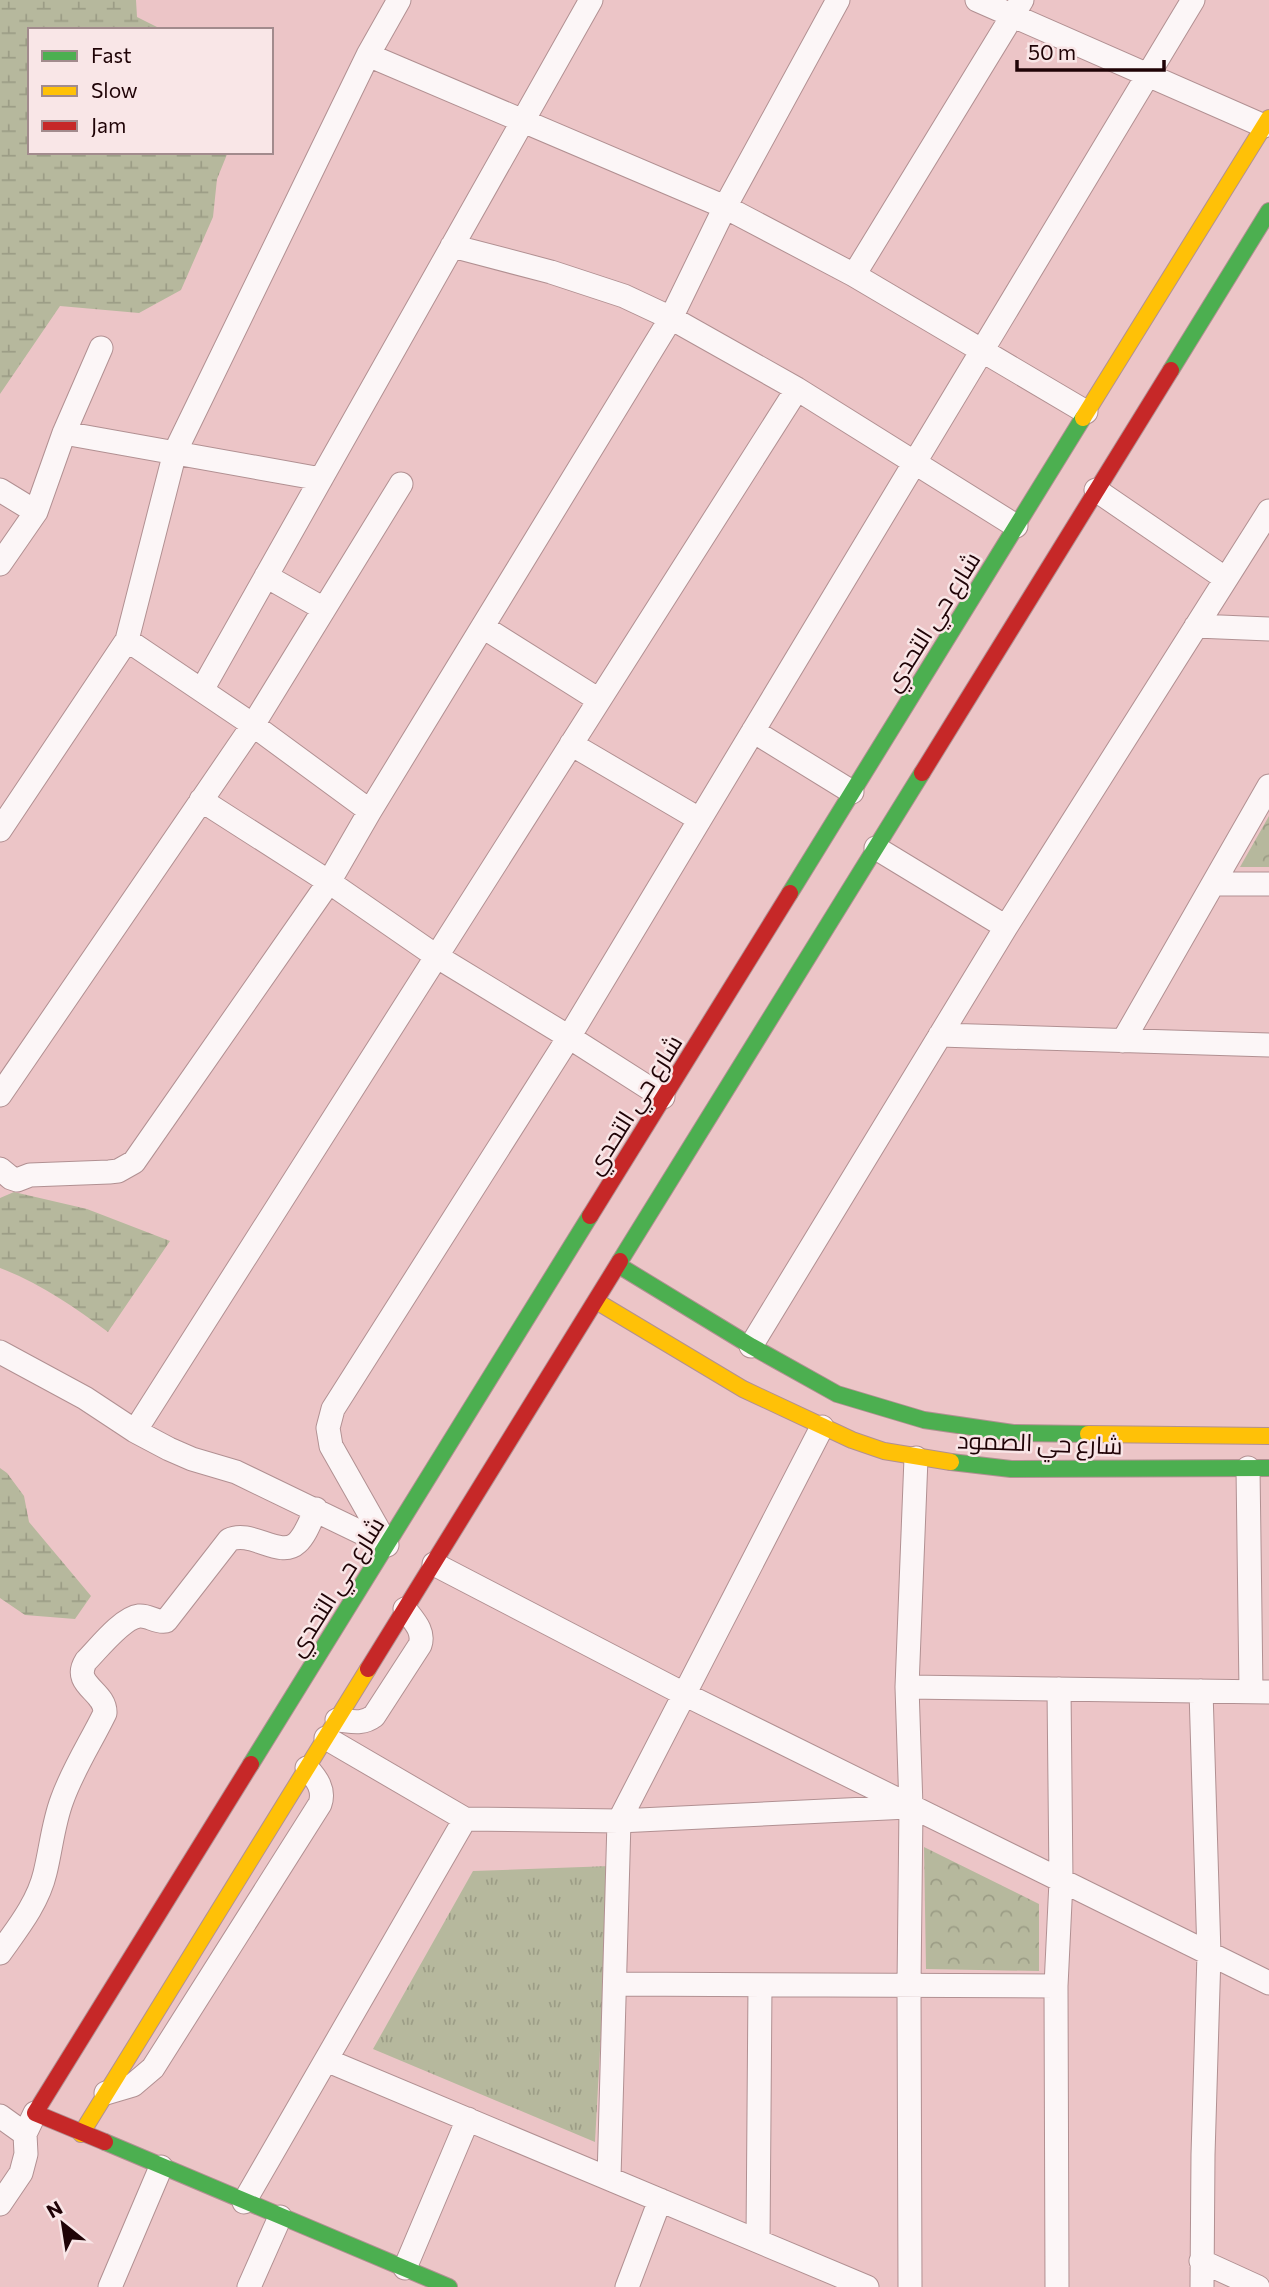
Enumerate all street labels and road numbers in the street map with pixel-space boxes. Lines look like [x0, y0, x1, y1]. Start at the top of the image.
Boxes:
street label: شارع حي التحدي [877, 546, 991, 699]
street label: شارع حي التحدي [579, 1029, 693, 1182]
street label: شارع حي الصمود [957, 1425, 1123, 1465]
street label: شارع حي التحدي [281, 1511, 395, 1664]

